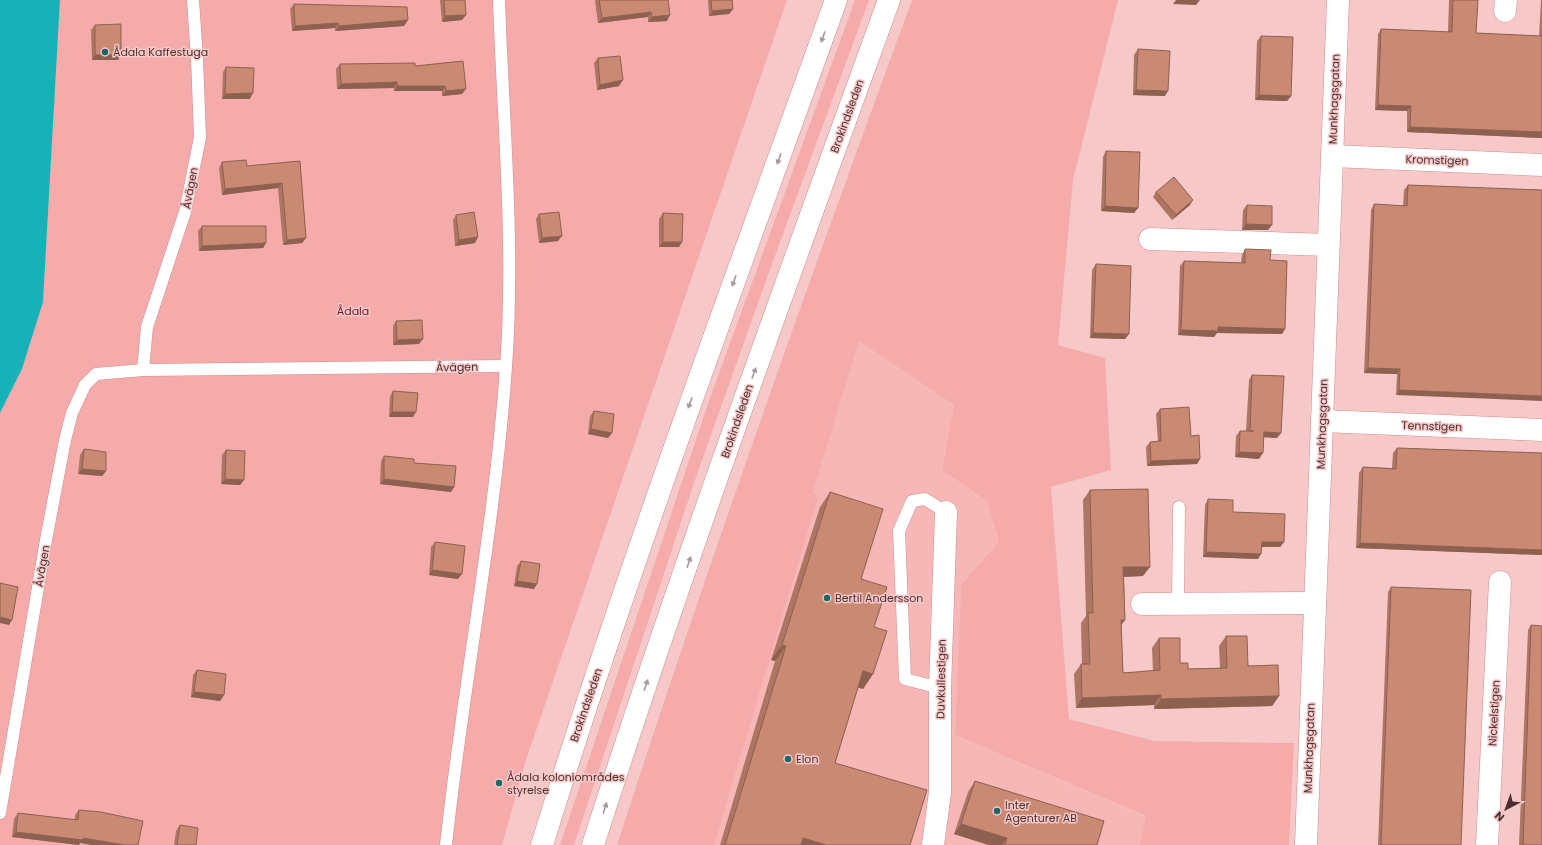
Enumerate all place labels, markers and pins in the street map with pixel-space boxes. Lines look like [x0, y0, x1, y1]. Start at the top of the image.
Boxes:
place label: Ådala Kaffestuga [113, 44, 208, 60]
marker: Ådala Kaffestuga [100, 47, 110, 57]
place label: Bertil Andersson [835, 590, 923, 606]
marker: Bertil Andersson [822, 593, 832, 603]
place label: Elon [796, 751, 818, 767]
marker: Elon [783, 754, 793, 764]
place label: Ådala koloniområdes styrelse [507, 769, 625, 798]
marker: Ådala koloniområdes styrelse [494, 778, 504, 788]
place label: Inter Agenturer AB [1005, 797, 1077, 826]
marker: Inter Agenturer AB [992, 806, 1002, 816]

